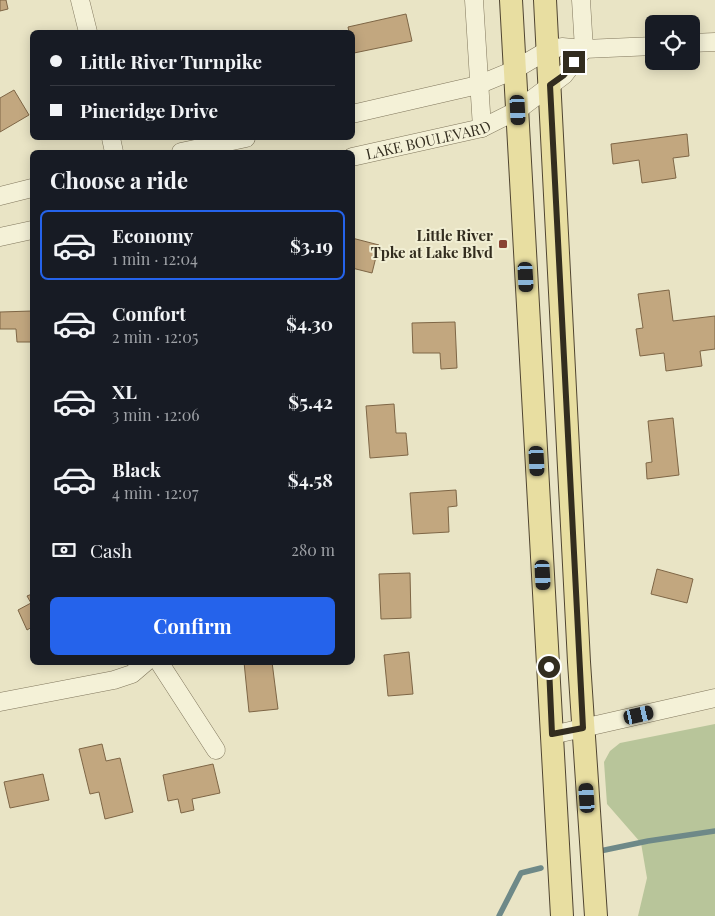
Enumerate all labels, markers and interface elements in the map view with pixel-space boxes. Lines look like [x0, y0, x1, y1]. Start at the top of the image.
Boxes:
map controls [645, 15, 700, 70]
button: locate [645, 15, 700, 70]
text: Little River Turnpike [80, 48, 262, 74]
route end [563, 51, 585, 73]
car [509, 95, 526, 125]
text: Pineridge Drive [80, 97, 218, 123]
street label: LAKE BOULEVARD [364, 115, 494, 164]
text: Choose a ride [50, 165, 188, 195]
text: Economy [112, 222, 193, 248]
icon: car [52, 223, 97, 268]
place label: Little River Tpke at Lake Blvd [371, 225, 493, 262]
text: $3.19 [290, 232, 333, 258]
marker: Little River Tpke at Lake Blvd [497, 238, 509, 250]
text: 1 min · 12:04 [112, 248, 198, 269]
car [517, 262, 534, 292]
text: Comfort [112, 300, 186, 326]
icon: car [52, 301, 97, 346]
text: $4.30 [286, 310, 333, 336]
text: 2 min · 12:05 [112, 326, 198, 347]
text: XL [112, 378, 137, 404]
icon: car [52, 379, 97, 424]
text: $5.42 [288, 388, 333, 414]
text: 3 min · 12:06 [112, 404, 200, 425]
car [528, 446, 545, 476]
text: Black [112, 456, 161, 482]
icon: car [52, 457, 97, 502]
text: $4.58 [288, 466, 333, 492]
text: 4 min · 12:07 [112, 482, 198, 503]
icon: cash [50, 536, 78, 564]
text: Cash [90, 537, 132, 563]
text: 280 m [291, 539, 335, 560]
car [534, 560, 551, 590]
button: Confirm [50, 597, 335, 655]
route start [538, 656, 560, 678]
car [622, 704, 655, 726]
car [578, 783, 595, 813]

